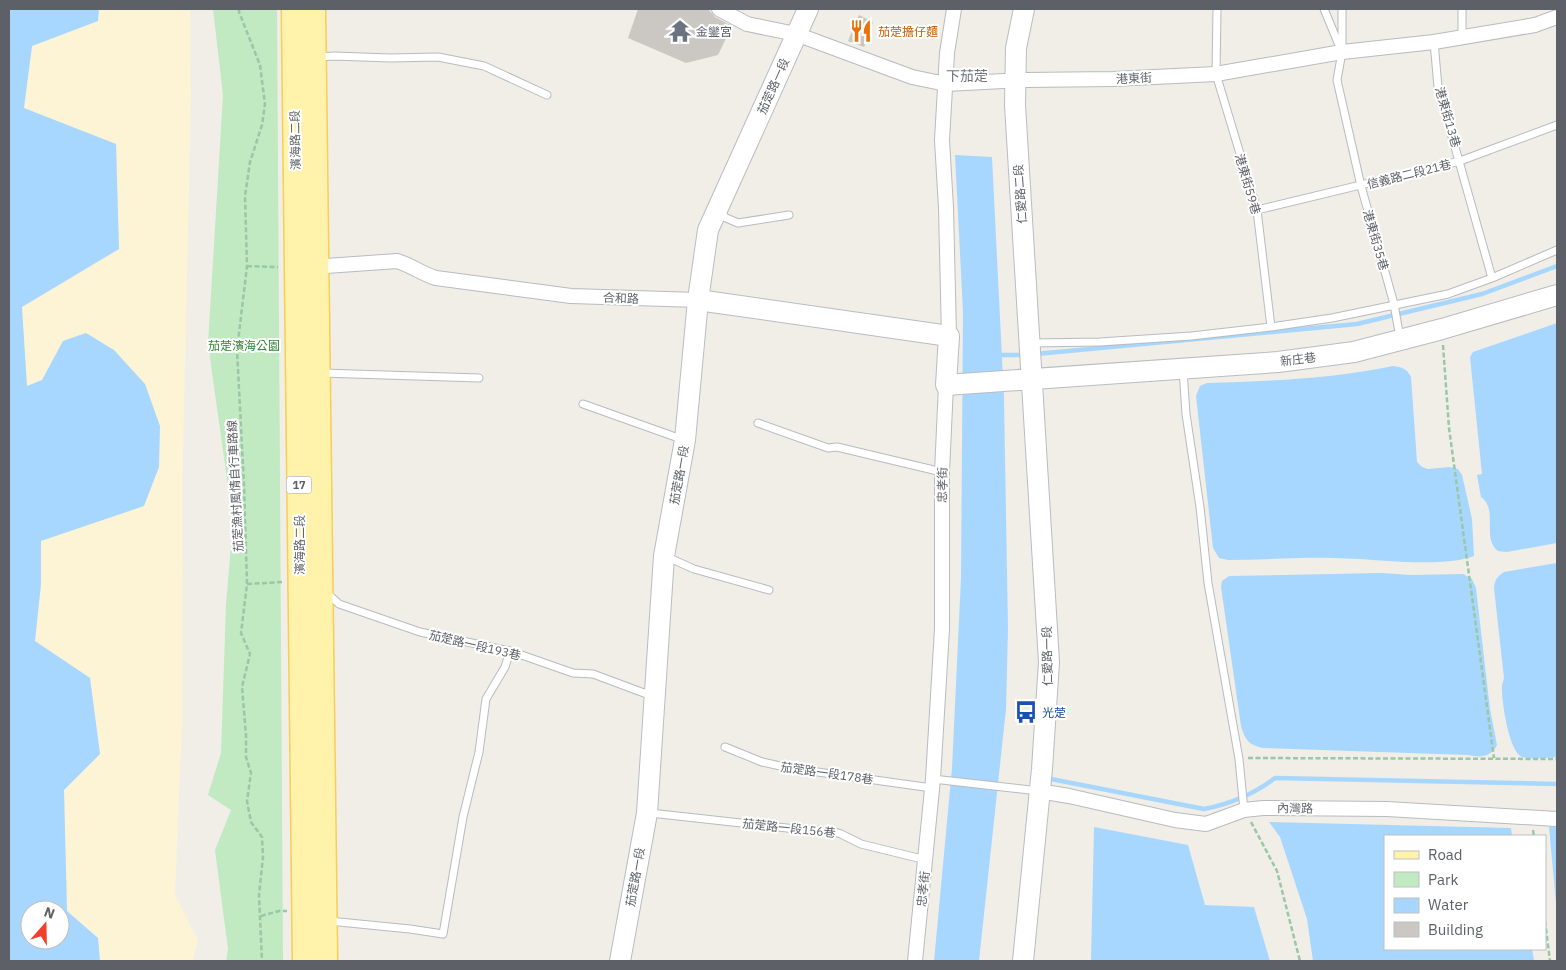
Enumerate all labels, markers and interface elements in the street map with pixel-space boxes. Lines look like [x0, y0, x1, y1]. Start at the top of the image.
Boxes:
temple icon: 金鑾宮 [667, 18, 693, 44]
restaurant icon: 茄萣擔仔麵 [848, 18, 874, 44]
place label: 金鑾宮 [696, 24, 732, 39]
place label: 茄萣擔仔麵 [878, 24, 938, 39]
street label: 茄萣路一段 [754, 56, 792, 116]
district label: 下茄萣 [946, 67, 988, 85]
street label: 港東街 [1116, 70, 1152, 86]
street label: 港東街13巷 [1432, 85, 1464, 149]
street label: 濱海路二段 [287, 110, 303, 170]
street label: 港東街59巷 [1232, 152, 1264, 216]
street label: 信義路二段21巷 [1365, 156, 1453, 192]
street label: 仁愛路二段 [1010, 164, 1030, 224]
street label: 港東街35巷 [1360, 208, 1392, 272]
street label: 合和路 [603, 290, 639, 306]
park label: 茄萣濱海公園 [208, 338, 280, 353]
street label: 新庄巷 [1279, 349, 1317, 369]
street label: 茄萣漁村風情自行車路線 [224, 420, 246, 552]
street label: 茄萣路一段 [666, 444, 692, 506]
street label: 忠孝街 [934, 467, 950, 503]
road number: 17 [286, 476, 312, 494]
street label: 濱海路二段 [292, 515, 307, 575]
street label: 仁愛路一段 [1039, 626, 1055, 686]
street label: 茄萣路一段193巷 [428, 627, 522, 663]
bus stop icon: 光萣 [1013, 699, 1039, 725]
place label: 光萣 [1042, 705, 1066, 720]
street label: 茄萣路一段178巷 [780, 759, 874, 787]
street label: 內灣路 [1277, 800, 1313, 816]
street label: 茄萣路一段156巷 [742, 816, 836, 840]
legend [1384, 835, 1546, 950]
text: Road [1428, 845, 1463, 864]
street label: 茄萣路一段 [622, 846, 648, 908]
street label: 忠孝街 [914, 870, 932, 908]
text: Park [1428, 870, 1458, 889]
text: Water [1428, 895, 1469, 914]
north arrow [20, 900, 70, 950]
text: N [42, 903, 57, 923]
text: Building [1428, 920, 1483, 939]

